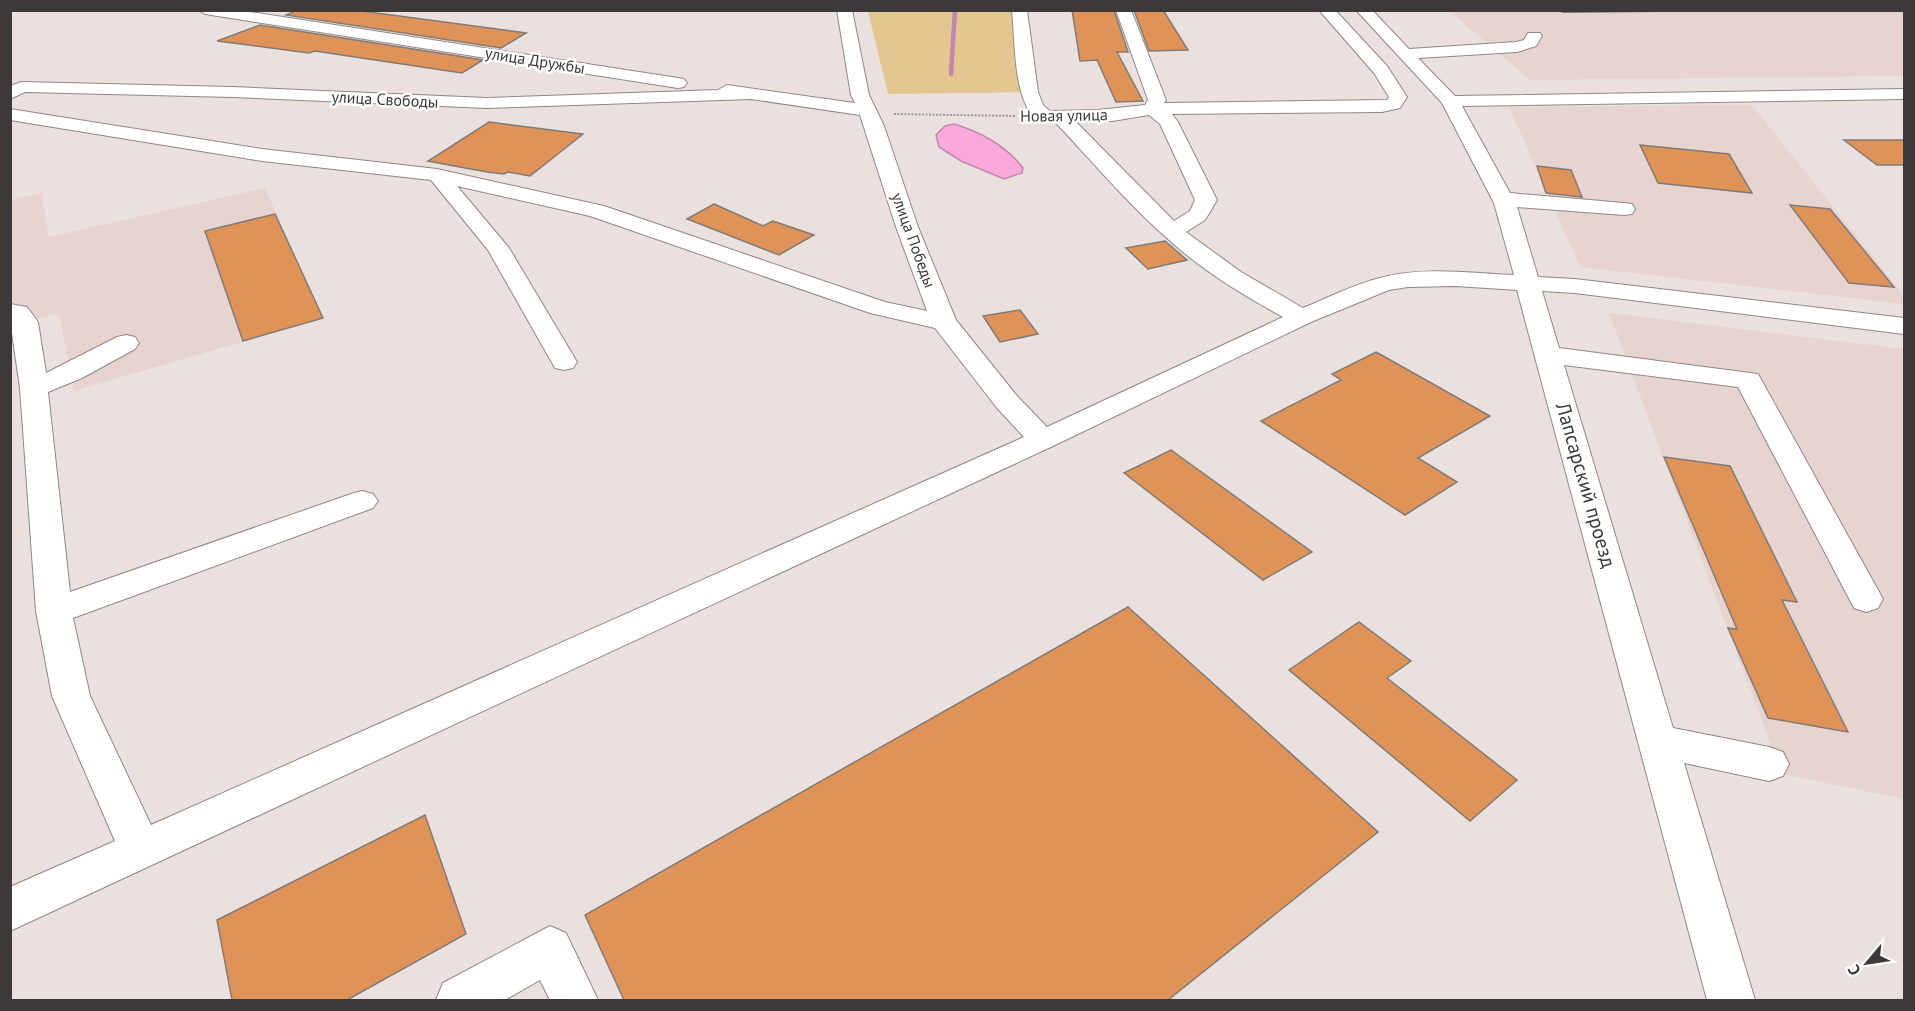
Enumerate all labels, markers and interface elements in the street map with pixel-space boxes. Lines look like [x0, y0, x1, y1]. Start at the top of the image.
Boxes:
street label: улица Дружбы [484, 42, 586, 78]
street label: улица Свободы [331, 86, 439, 112]
street label: Новая улица [1020, 104, 1108, 126]
street label: улица Победы [888, 190, 940, 290]
street label: Лапсарский проезд [1550, 398, 1622, 571]
north arrow [1837, 933, 1897, 993]
text: С [1843, 961, 1865, 979]

